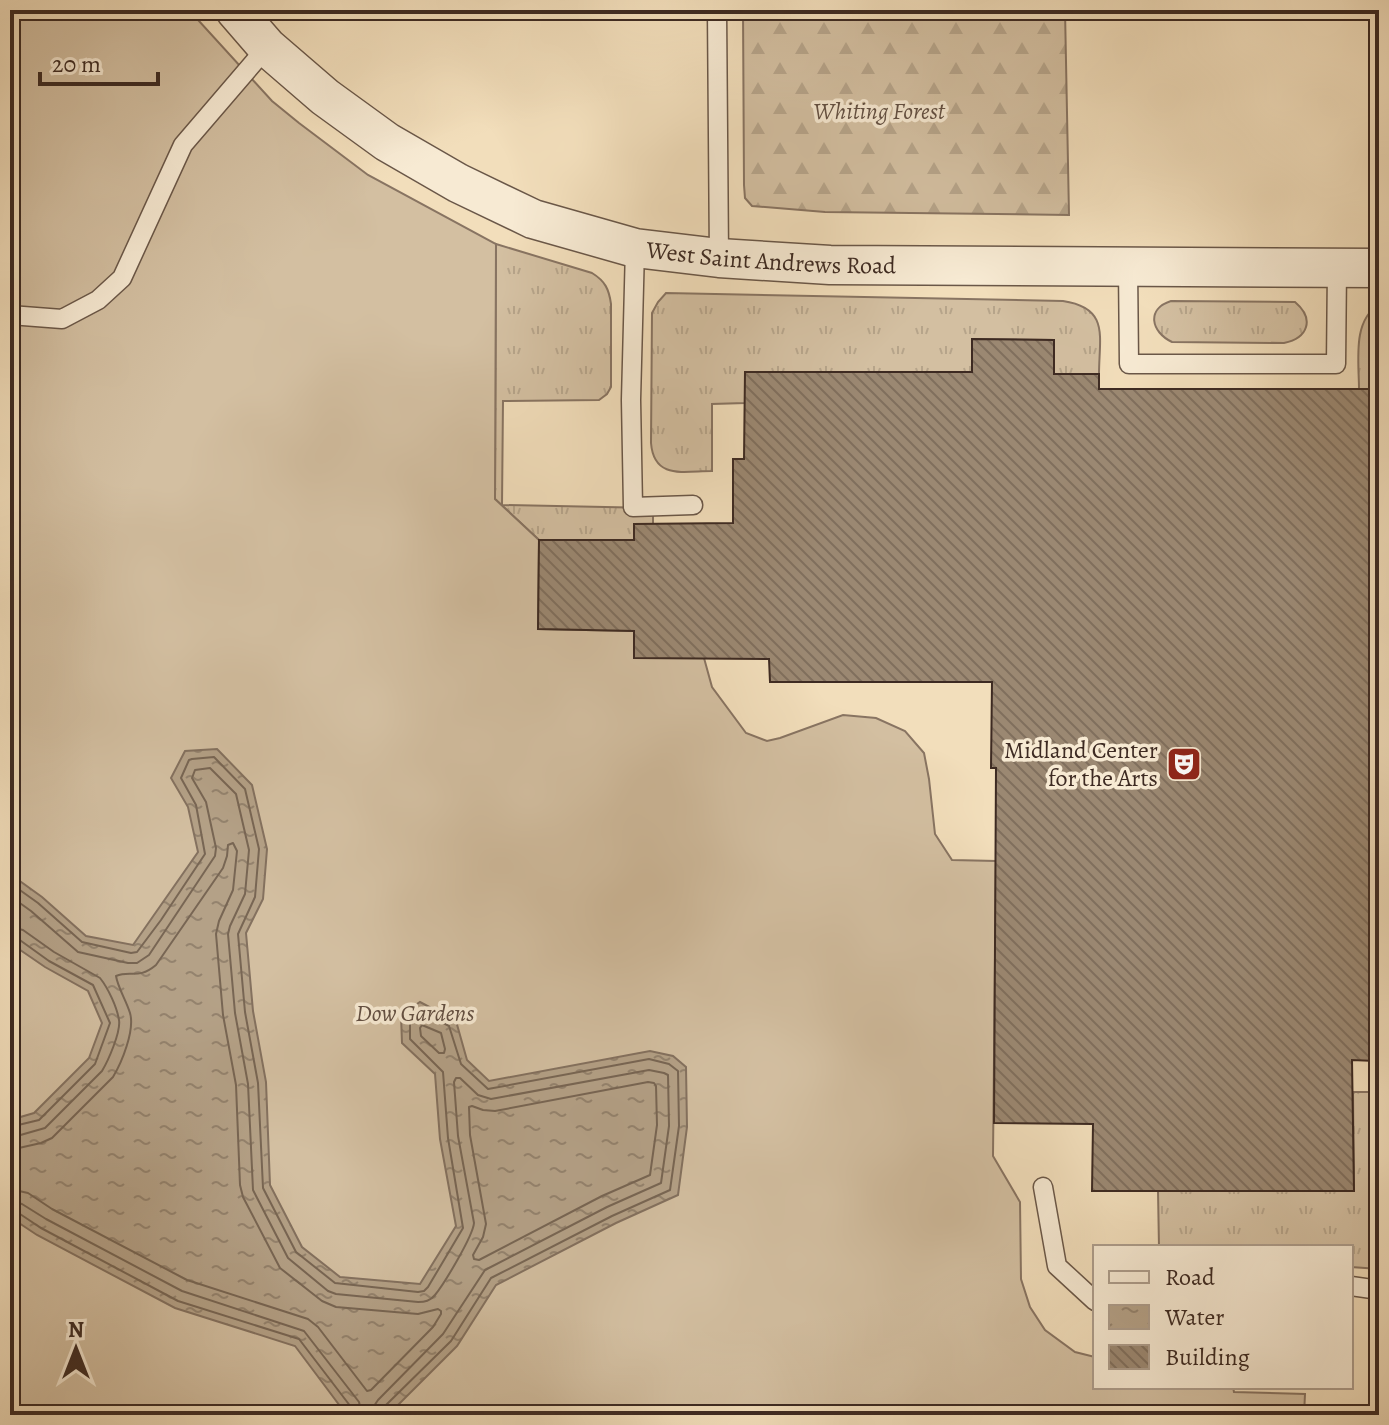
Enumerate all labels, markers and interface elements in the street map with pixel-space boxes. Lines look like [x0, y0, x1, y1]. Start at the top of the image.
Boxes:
scale bar [40, 36, 158, 86]
text: 20 m [52, 48, 101, 80]
park label: Whiting Forest [813, 95, 946, 127]
street label: West Saint Andrews Road [644, 233, 896, 281]
place label: Midland Center for the Arts [1004, 734, 1158, 794]
theatre icon: Midland Center for the Arts [1165, 745, 1203, 783]
park label: Dow Gardens [356, 997, 474, 1029]
legend [1093, 1245, 1353, 1389]
text: Road [1165, 1261, 1215, 1293]
text: Water [1164, 1301, 1225, 1333]
north arrow [36, 1309, 116, 1389]
text: N [68, 1315, 84, 1345]
text: Building [1165, 1341, 1250, 1373]

